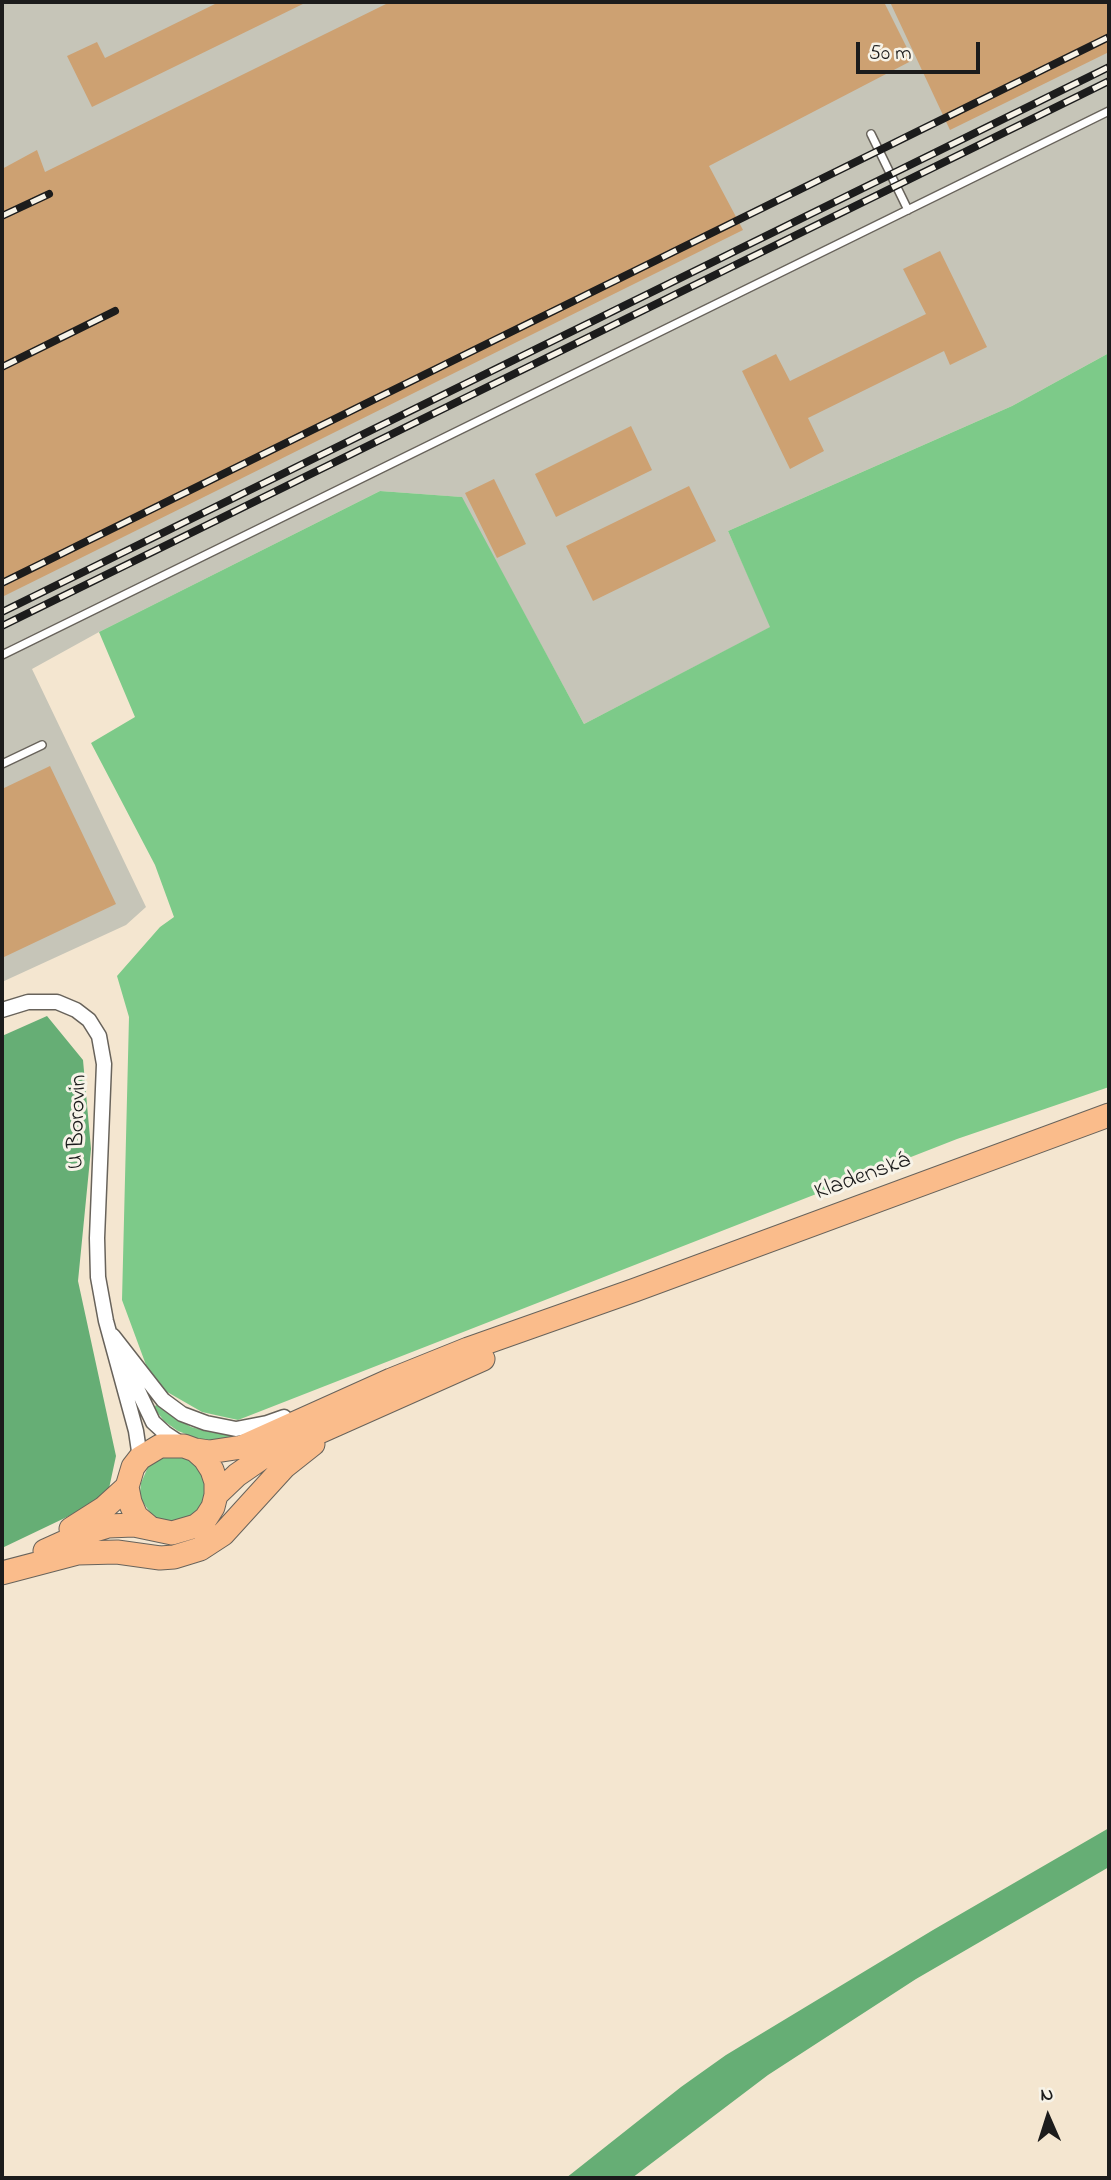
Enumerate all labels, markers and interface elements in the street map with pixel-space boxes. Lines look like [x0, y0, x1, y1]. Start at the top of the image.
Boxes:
scale bar [859, 28, 983, 72]
text: 50 m [869, 39, 912, 69]
street label: U Borovin [63, 1074, 95, 1170]
street label: Kladenská [811, 1147, 915, 1209]
north arrow [1013, 2082, 1083, 2152]
text: N [1040, 2082, 1054, 2109]

